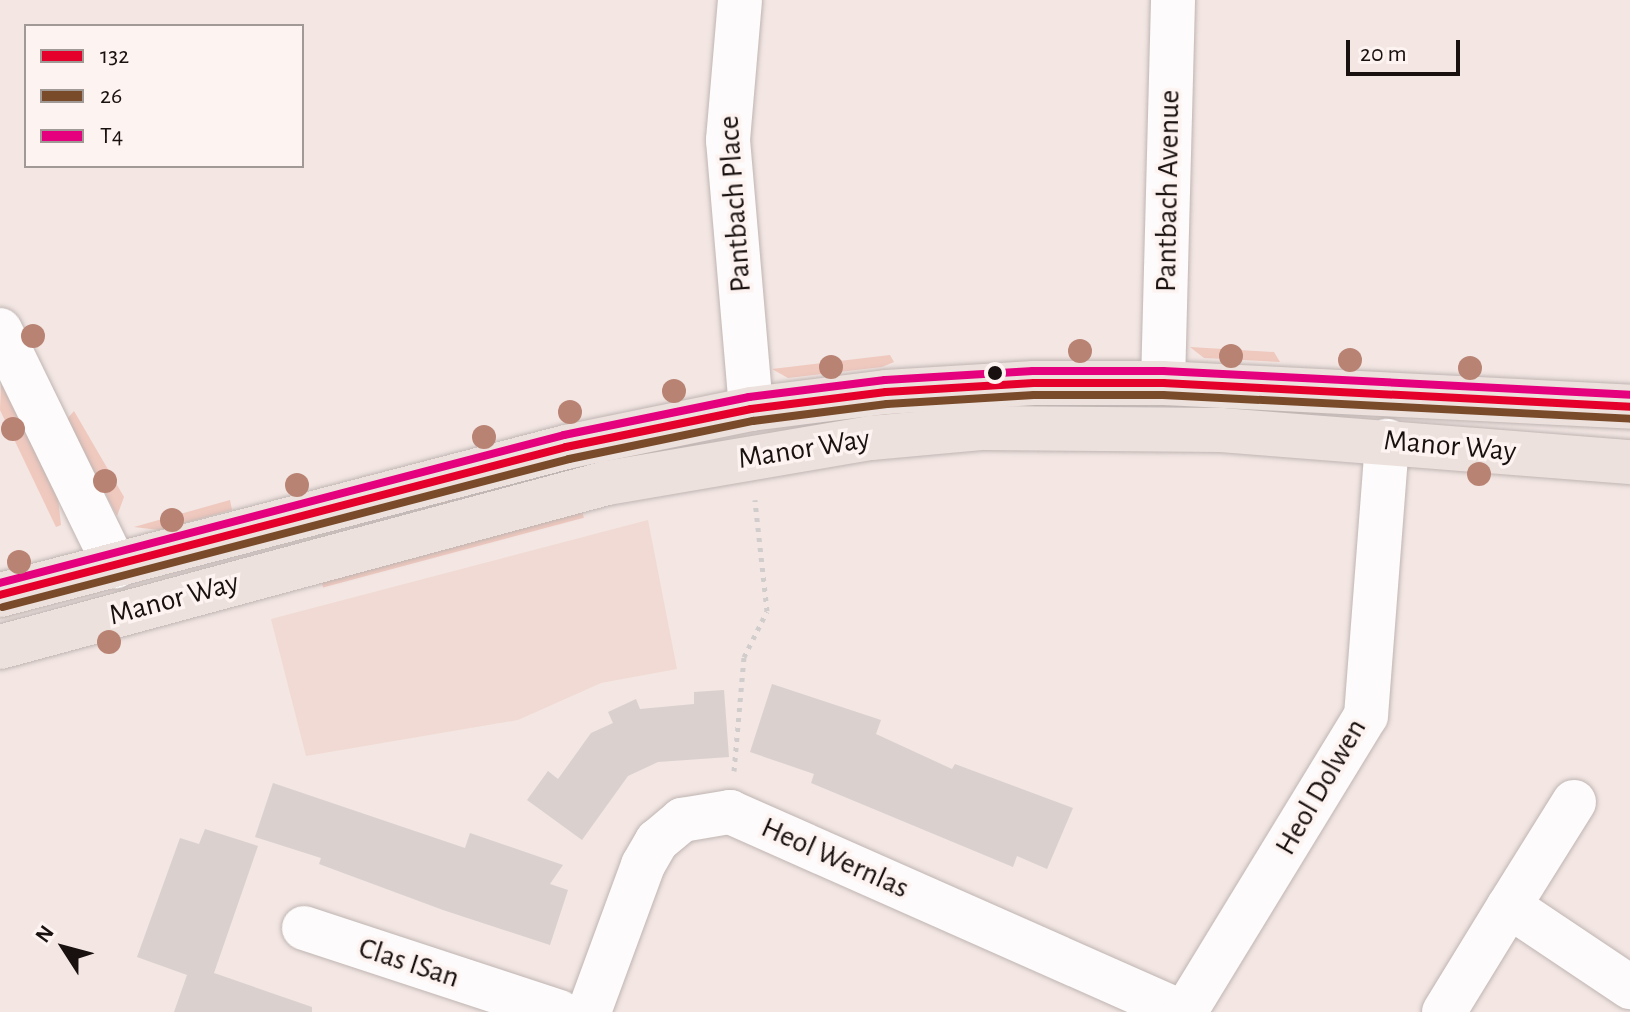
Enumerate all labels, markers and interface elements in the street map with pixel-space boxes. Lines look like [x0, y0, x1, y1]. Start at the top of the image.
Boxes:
legend [24, 24, 304, 168]
scale bar [1350, 24, 1464, 74]
text: 20 m [1360, 42, 1407, 66]
text: 132 [100, 44, 129, 68]
text: 26 [100, 84, 122, 108]
street label: Pantbach Avenue [1148, 90, 1188, 292]
street label: Pantbach Place [711, 114, 759, 294]
text: T4 [100, 124, 123, 148]
unlabelled marker [987, 365, 1003, 381]
street label: Manor Way [736, 421, 872, 477]
street label: Manor Way [1382, 422, 1518, 470]
street label: Manor Way [105, 564, 243, 634]
street label: Heol Dolwen [1268, 712, 1374, 862]
street label: Heol Wernlas [756, 809, 914, 907]
north arrow [24, 908, 104, 988]
text: N [31, 921, 58, 947]
street label: Clas ISan [354, 930, 464, 996]

